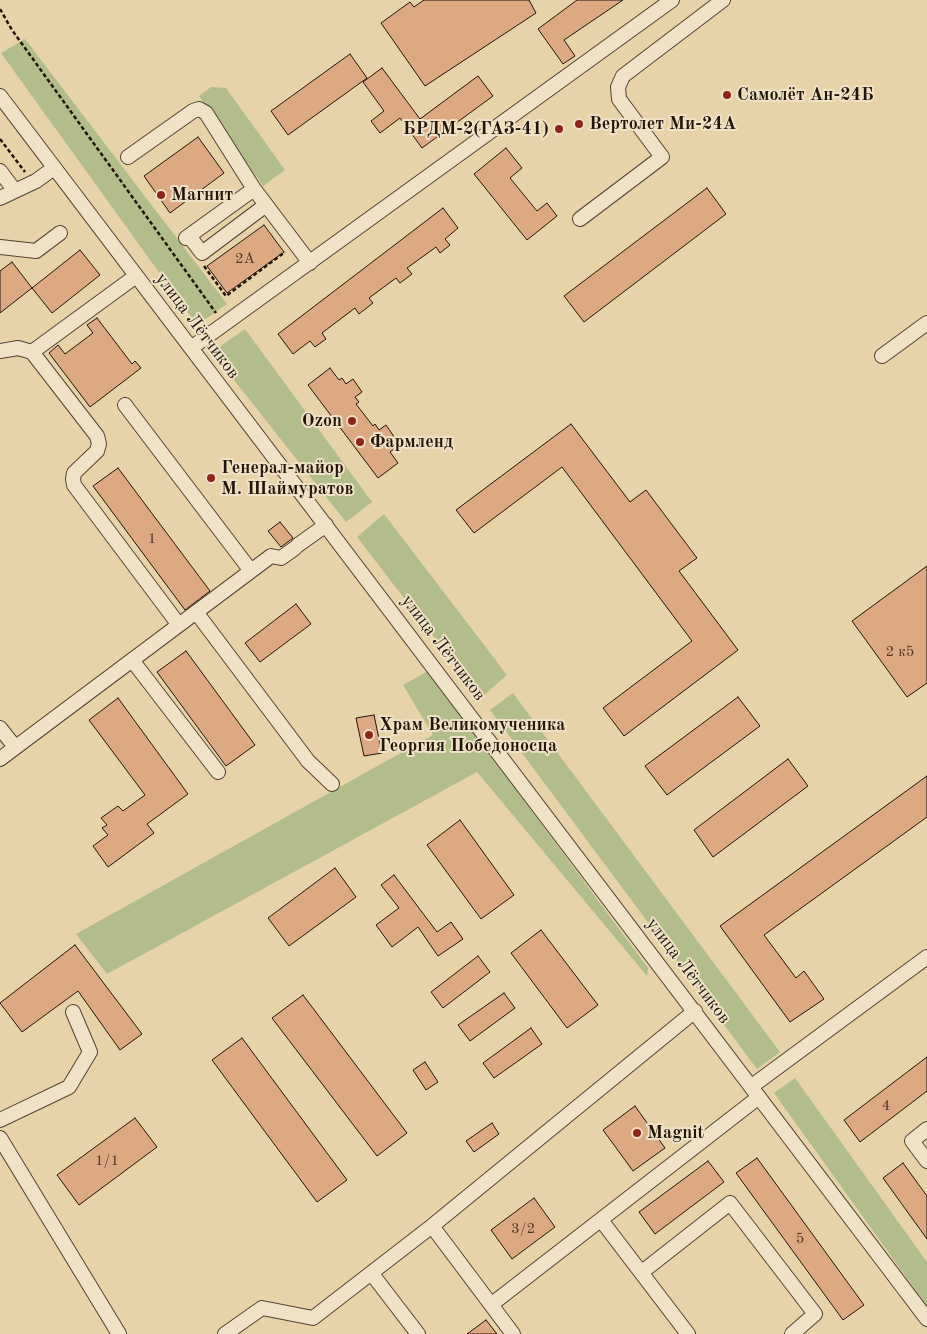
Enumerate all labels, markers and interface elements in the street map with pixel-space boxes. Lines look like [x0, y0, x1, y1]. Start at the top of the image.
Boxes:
place label: Самолёт Ан-24Б [737, 84, 874, 106]
marker: Самолёт Ан-24Б [721, 89, 733, 101]
place label: Вертолет Ми-24А [589, 113, 736, 135]
place label: БРДМ-2(ГАЗ-41) [403, 118, 549, 140]
marker: Вертолет Ми-24А [573, 118, 585, 130]
marker: БРДМ-2(ГАЗ-41) [553, 123, 565, 135]
place label: Магнит [171, 184, 233, 206]
marker: Магнит [155, 189, 167, 201]
house number: 2А [235, 250, 255, 268]
street label: улица Лётчиков [150, 269, 244, 383]
place label: Ozon [302, 410, 342, 432]
marker: Ozon [346, 415, 358, 427]
place label: Фармленд [370, 431, 453, 453]
marker: Фармленд [354, 436, 366, 448]
place label: Генерал-майор М. Шаймуратов [221, 457, 354, 499]
marker: Генерал-майор М. Шаймуратов [205, 472, 217, 484]
house number: 1 [148, 530, 156, 548]
street label: улица Лётчиков [396, 591, 490, 705]
house number: 2 к5 [885, 643, 915, 661]
place label: Храм Великомученика Георгия Победоносца [379, 714, 565, 756]
marker: Храм Великомученика Георгия Победоносца [363, 729, 375, 741]
street label: улица Лётчиков [641, 914, 735, 1028]
house number: 4 [882, 1097, 890, 1115]
place label: Magnit [647, 1122, 704, 1144]
marker: Magnit [631, 1127, 643, 1139]
house number: 1/1 [95, 1152, 119, 1170]
house number: 3/2 [511, 1220, 535, 1238]
house number: 5 [796, 1230, 804, 1248]

